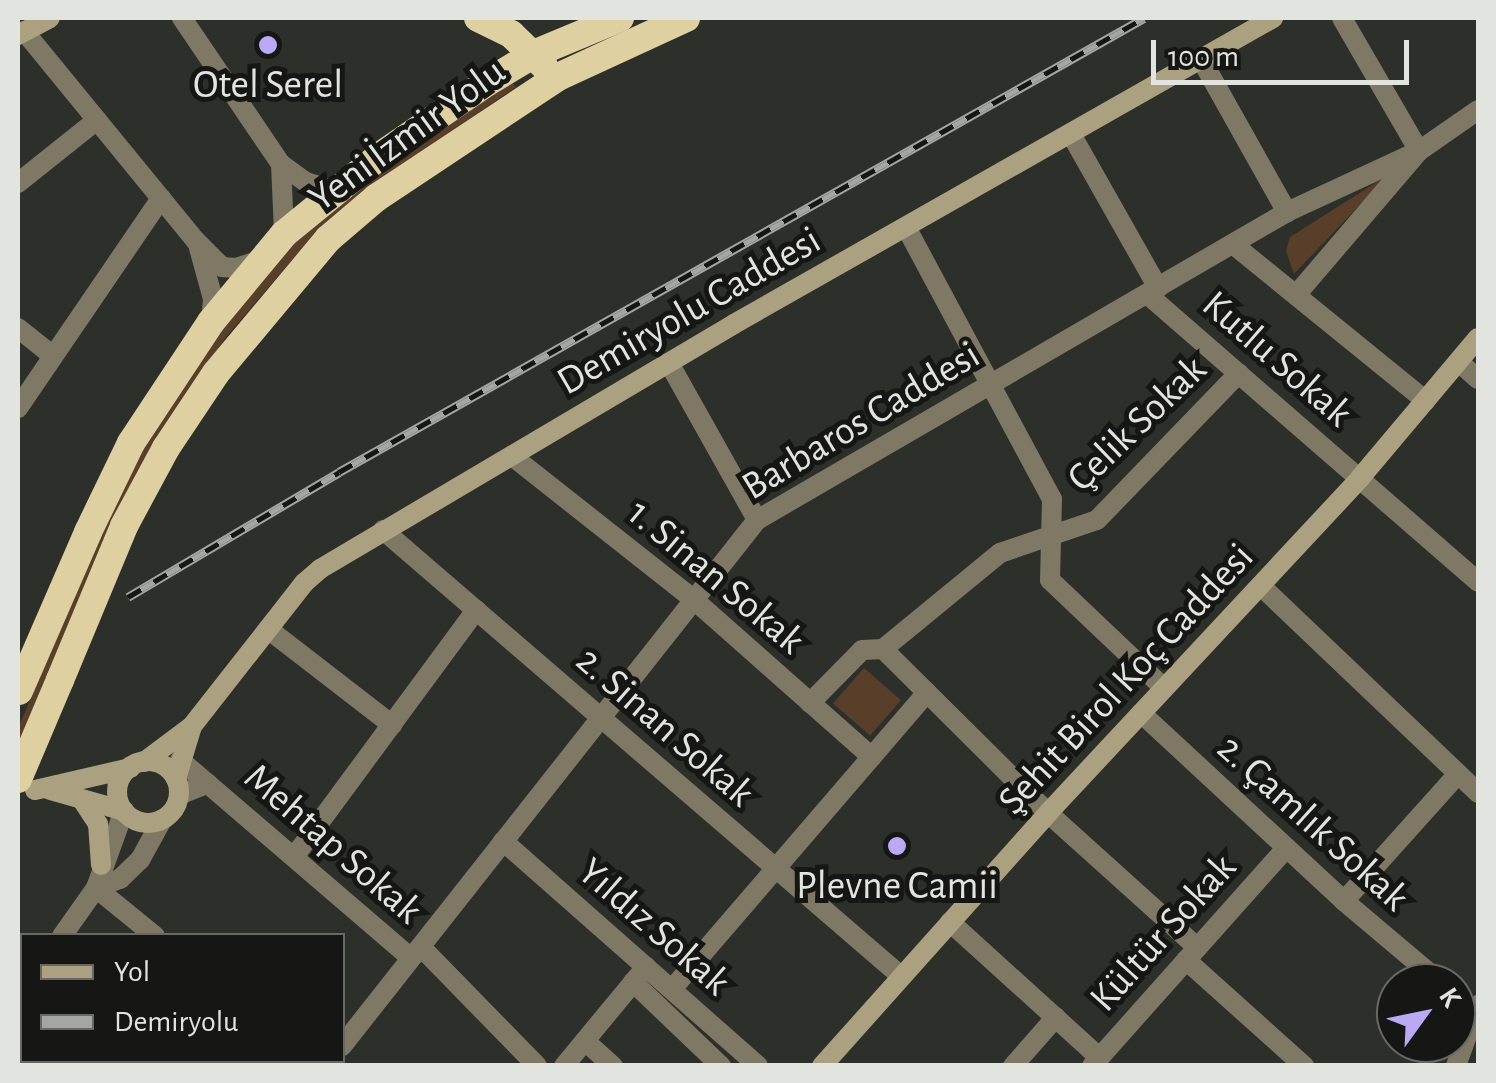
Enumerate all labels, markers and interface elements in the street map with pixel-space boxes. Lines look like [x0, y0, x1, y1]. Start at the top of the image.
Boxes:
scale bar [1156, 20, 1414, 82]
marker: Otel Serel [257, 34, 279, 56]
text: 100 m [1168, 42, 1239, 72]
street label: Yeni İzmir Yolu [300, 48, 514, 222]
place label: Otel Serel [193, 61, 343, 109]
street label: Demiryolu Caddesi [549, 216, 829, 406]
street label: Kutlu Sokak [1192, 281, 1362, 437]
street label: Barbaros Caddesi [733, 331, 989, 511]
street label: Çelik Sokak [1057, 346, 1217, 502]
street label: 1. Sinan Sokak [618, 489, 814, 665]
street label: Şehit Birol Koç Caddesi [988, 534, 1264, 824]
street label: 2. Sinan Sokak [566, 637, 764, 817]
street label: 2. Çamlık Sokak [1207, 724, 1419, 922]
street label: Mehtap Sokak [234, 754, 432, 934]
marker: Plevne Camii [886, 835, 908, 857]
street label: Kültür Sokak [1080, 844, 1246, 1022]
street label: Yıldız Sokak [568, 848, 740, 1006]
place label: Plevne Camii [796, 862, 998, 910]
legend [20, 933, 345, 1063]
text: Yol [114, 957, 150, 987]
north arrow [1376, 963, 1476, 1063]
text: K [1433, 983, 1466, 1012]
text: Demiryolu [114, 1007, 238, 1037]

